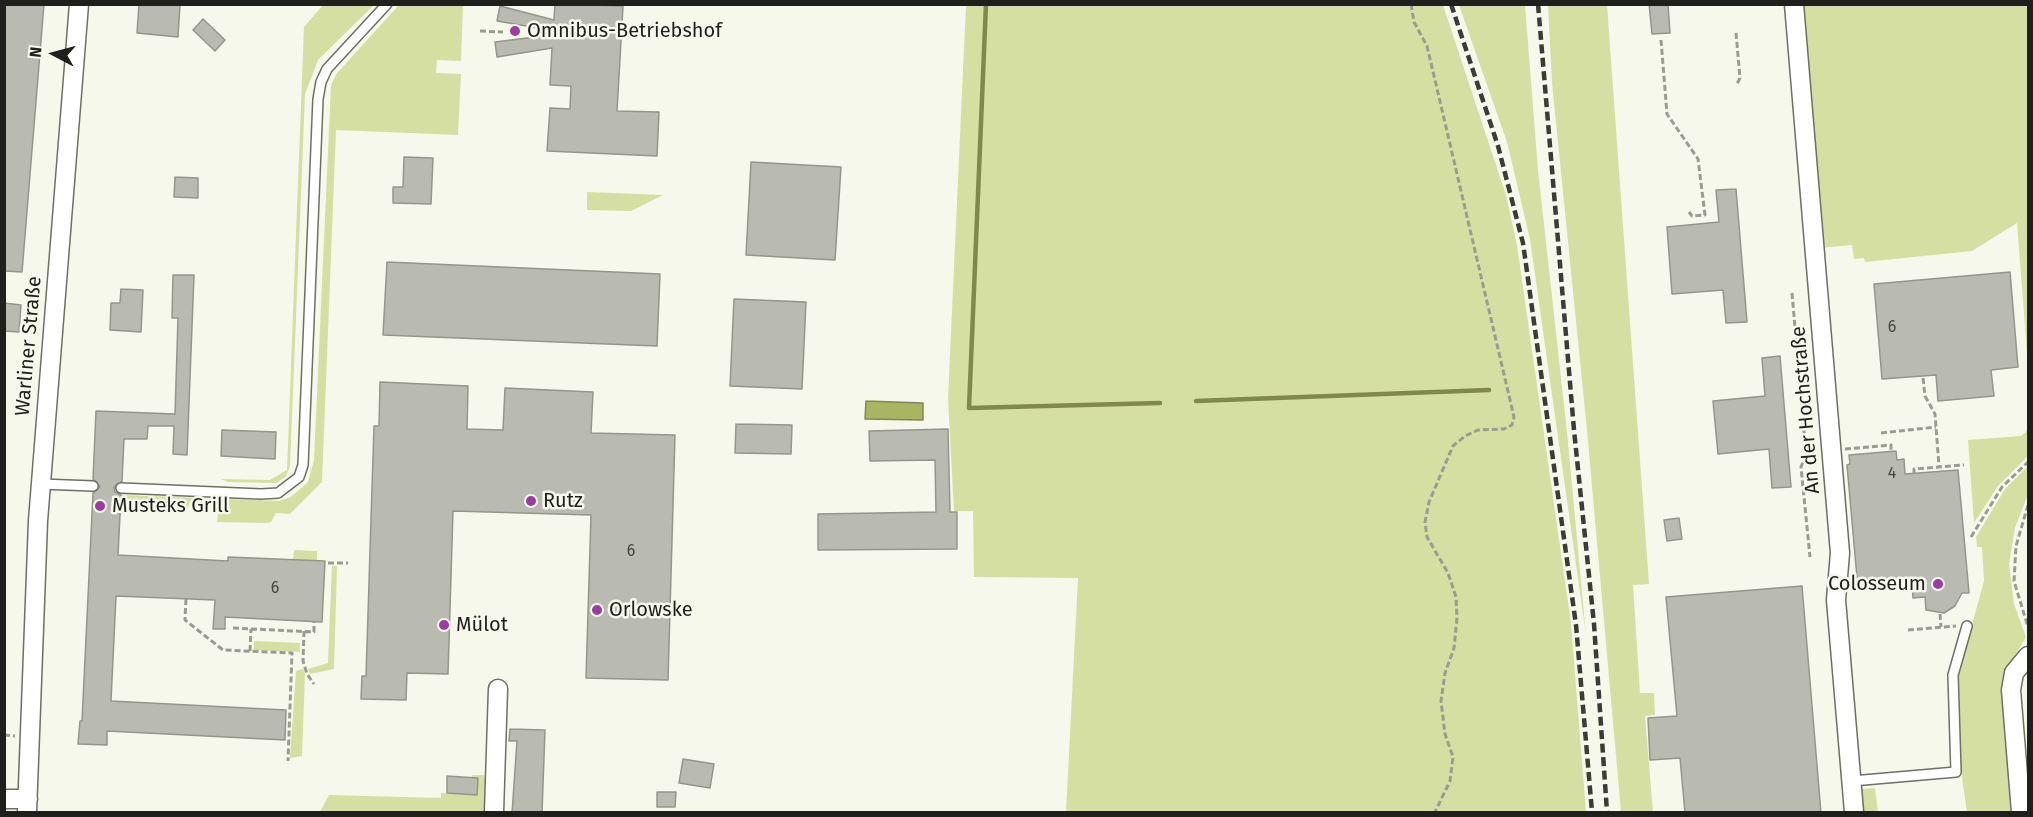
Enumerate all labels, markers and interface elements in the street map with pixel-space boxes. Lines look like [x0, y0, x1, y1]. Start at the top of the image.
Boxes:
place label: Omnibus-Betriebshof [527, 19, 722, 43]
north arrow [24, 24, 84, 84]
marker: Omnibus-Betriebshof [508, 24, 522, 38]
text: N [26, 46, 46, 58]
street label: Warliner Straße [11, 275, 47, 417]
house number: 6 [1888, 318, 1896, 338]
street label: An der Hochstraße [1787, 325, 1825, 495]
house number: 4 [1888, 464, 1896, 484]
place label: Rutz [543, 489, 583, 513]
place label: Musteks Grill [112, 494, 229, 518]
marker: Rutz [524, 494, 538, 508]
marker: Musteks Grill [93, 499, 107, 513]
house number: 6 [627, 542, 635, 562]
place label: Colosseum [1828, 572, 1926, 596]
marker: Colosseum [1931, 577, 1945, 591]
house number: 6 [271, 579, 279, 599]
place label: Orlowske [609, 598, 693, 622]
marker: Orlowske [590, 603, 604, 617]
place label: Mülot [456, 613, 508, 637]
marker: Mülot [437, 618, 451, 632]

